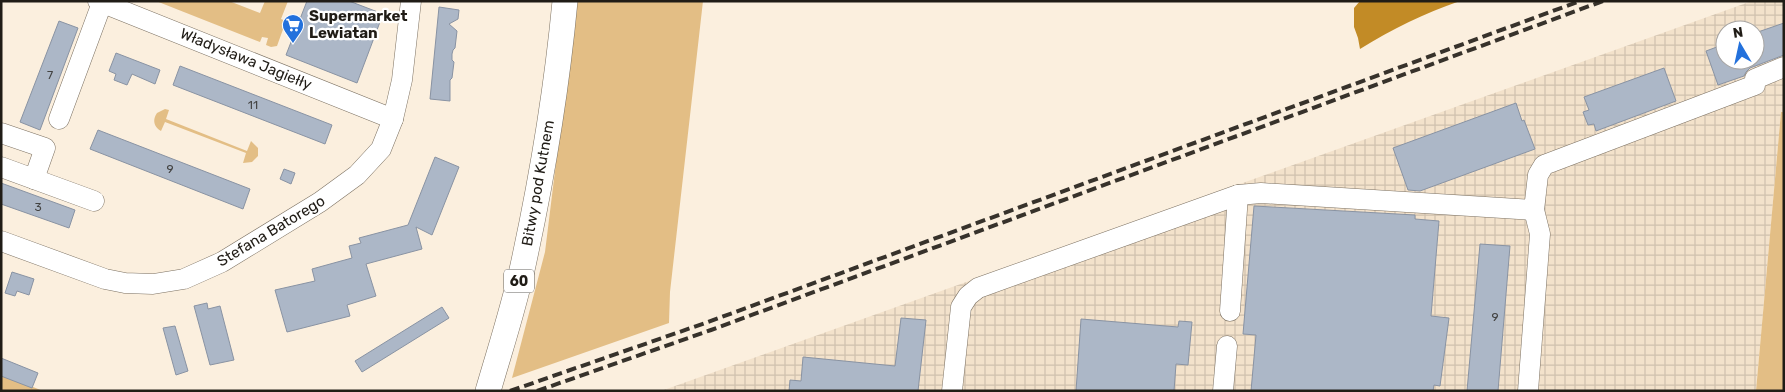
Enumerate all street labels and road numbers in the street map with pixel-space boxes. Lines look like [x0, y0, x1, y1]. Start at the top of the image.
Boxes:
street label: Władysława Jagiełły [178, 24, 314, 94]
street label: Bitwy pod Kutnem [518, 119, 558, 247]
street label: Stefana Batorego [214, 192, 328, 270]
road number: 60 [504, 270, 534, 292]

